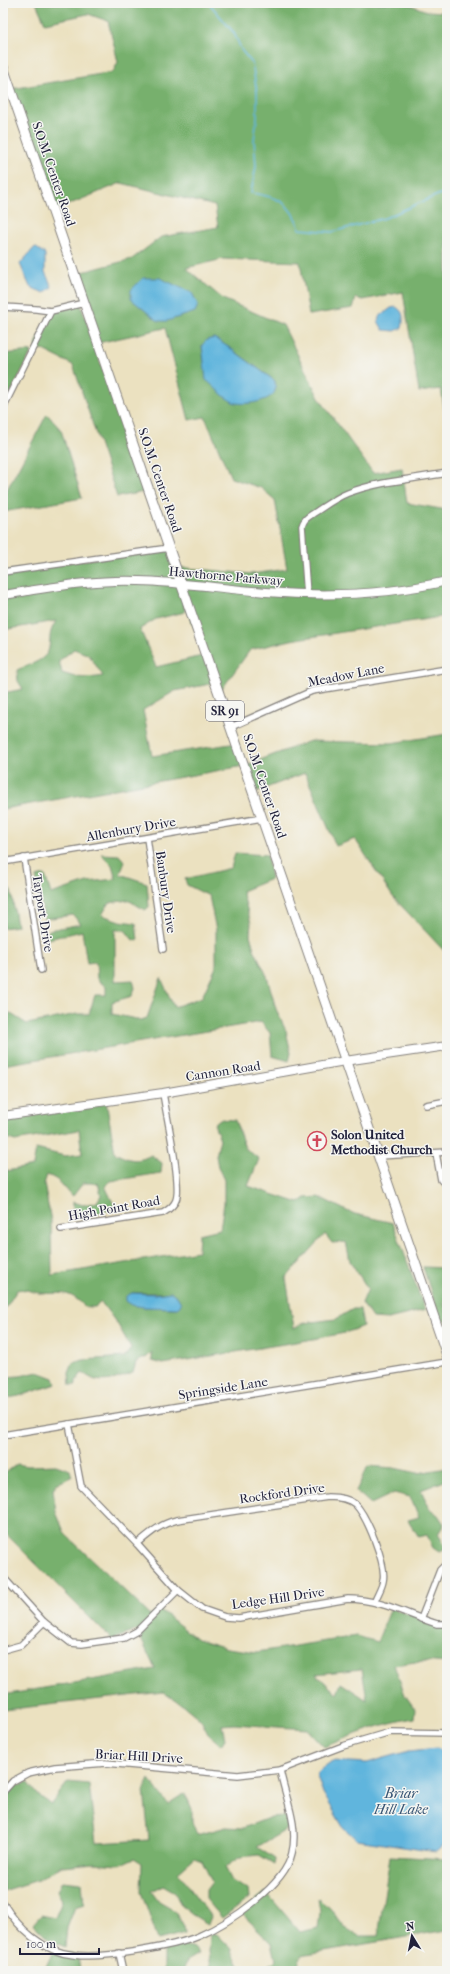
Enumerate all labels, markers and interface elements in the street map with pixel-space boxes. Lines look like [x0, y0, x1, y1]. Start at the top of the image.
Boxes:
street label: S.O.M. Center Road [29, 120, 79, 229]
street label: S.O.M. Center Road [135, 426, 185, 535]
street label: Hawthorne Parkway [168, 564, 285, 589]
street label: Meadow Lane [306, 660, 386, 690]
road number: SR 91 [206, 701, 244, 721]
street label: S.O.M. Center Road [240, 732, 290, 841]
street label: Allenbury Drive [84, 814, 177, 844]
street label: Banbury Drive [153, 850, 179, 935]
street label: Tayport Drive [29, 873, 57, 954]
street label: Cannon Road [185, 1058, 262, 1084]
place label: Solon United Methodist Church [330, 1127, 433, 1157]
church icon: Solon United Methodist Church [306, 1130, 328, 1152]
street label: High Point Road [67, 1192, 162, 1223]
street label: Springside Lane [177, 1373, 269, 1402]
street label: Rockford Drive [238, 1480, 326, 1506]
street label: Ledge Hill Drive [231, 1584, 326, 1612]
street label: Briar Hill Drive [95, 1746, 184, 1766]
water label: Briar Hill Lake [373, 1785, 428, 1818]
north arrow [392, 1916, 432, 1956]
text: N [405, 1919, 416, 1934]
scale bar [20, 1930, 99, 1956]
text: 100 m [26, 1937, 56, 1951]

